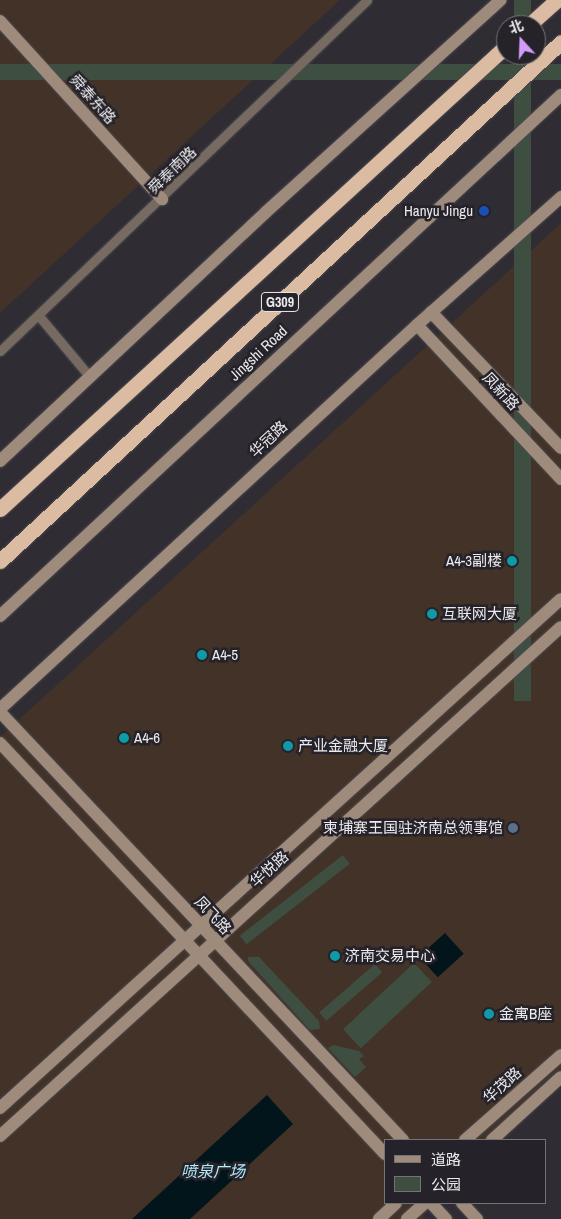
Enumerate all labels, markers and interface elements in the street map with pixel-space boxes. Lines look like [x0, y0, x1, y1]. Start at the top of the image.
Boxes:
north arrow [496, 15, 546, 65]
text: 北 [507, 16, 526, 38]
street label: 舜泰东路 [66, 71, 120, 127]
street label: 舜泰南路 [144, 143, 200, 197]
place label: Hanyu Jingu [404, 202, 473, 220]
marker: Hanyu Jingu [477, 204, 491, 218]
road number: G309 [260, 290, 300, 314]
street label: Jingshi Road [225, 322, 291, 384]
street label: 凤新路 [479, 368, 523, 414]
street label: 华冠路 [245, 417, 291, 461]
place label: A4-3副楼 [446, 552, 502, 570]
marker: A4-3副楼 [506, 555, 518, 567]
place label: 互联网大厦 [442, 605, 517, 623]
marker: 互联网大厦 [426, 608, 438, 620]
place label: A4-5 [212, 646, 238, 664]
marker: A4-5 [196, 649, 208, 661]
place label: A4-6 [134, 729, 160, 747]
marker: A4-6 [118, 732, 130, 744]
place label: 产业金融大厦 [298, 737, 388, 755]
marker: 产业金融大厦 [282, 740, 294, 752]
place label: 柬埔寨王国驻济南总领事馆 [323, 819, 503, 837]
marker: 柬埔寨王国驻济南总领事馆 [507, 822, 519, 834]
street label: 华悦路 [246, 847, 292, 891]
street label: 凤飞路 [191, 892, 235, 938]
place label: 济南交易中心 [345, 947, 435, 965]
marker: 济南交易中心 [329, 950, 341, 962]
place label: 金寓B座 [499, 1005, 552, 1023]
marker: 金寓B座 [483, 1008, 495, 1020]
street label: 华茂路 [479, 1063, 525, 1107]
legend [384, 1139, 546, 1204]
text: 道路 [431, 1149, 461, 1170]
water label: 喷泉广场 [181, 1161, 245, 1181]
text: 公园 [431, 1174, 461, 1195]

